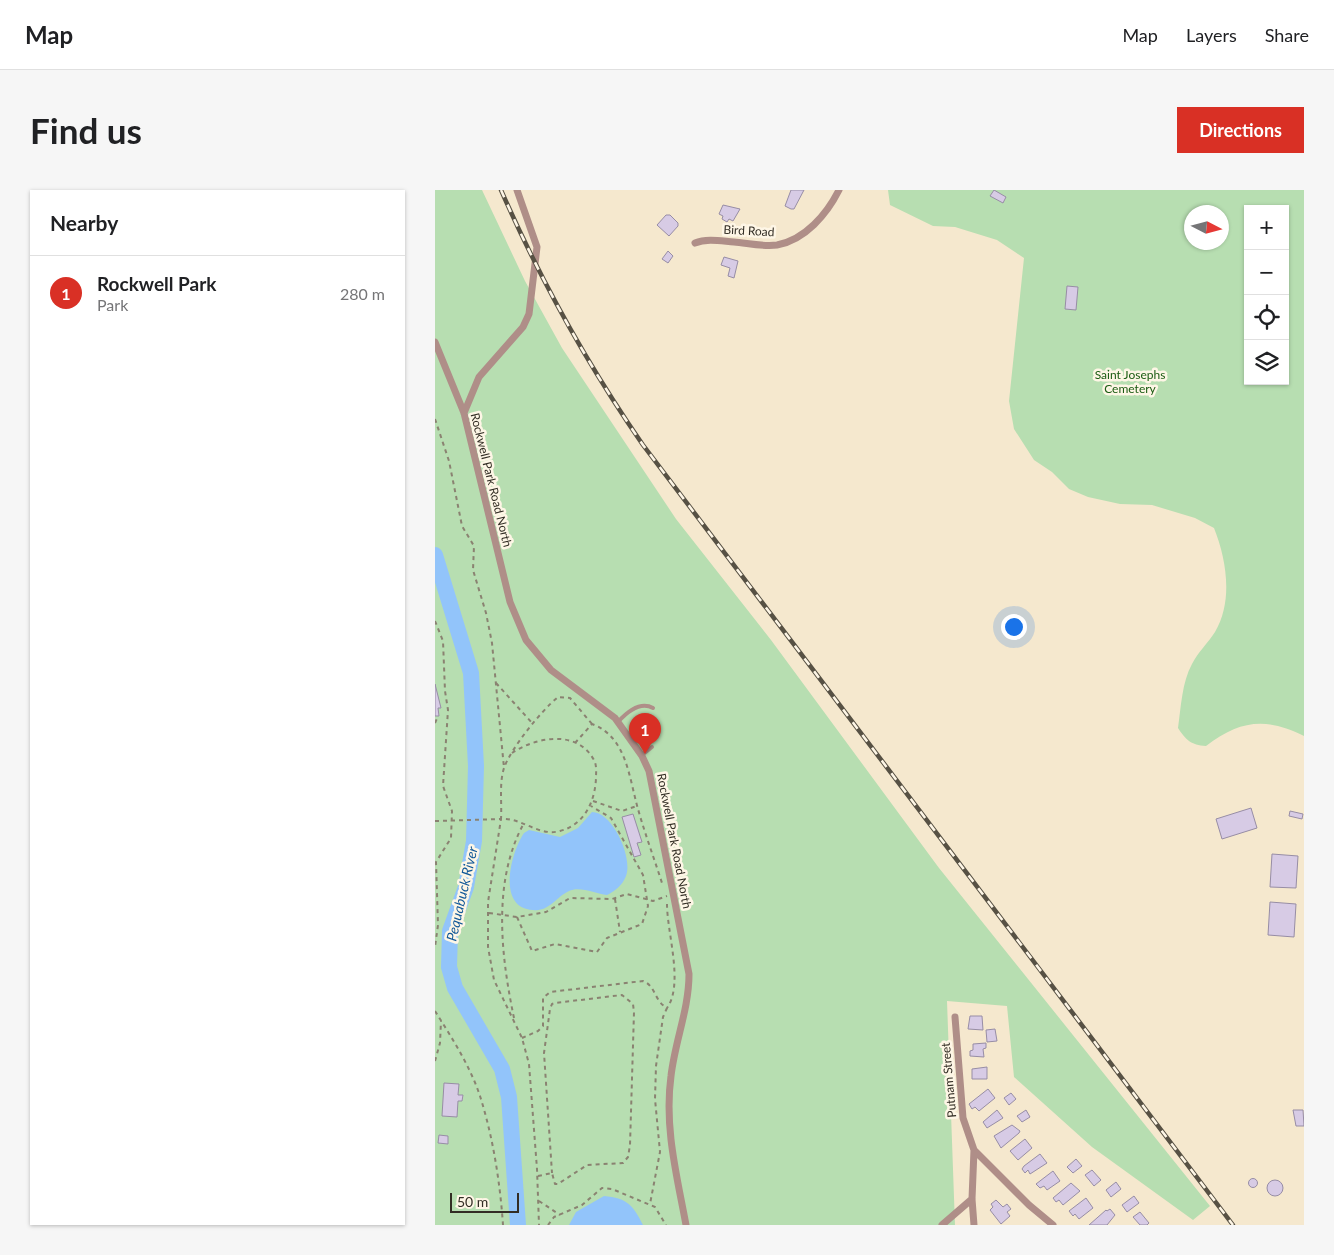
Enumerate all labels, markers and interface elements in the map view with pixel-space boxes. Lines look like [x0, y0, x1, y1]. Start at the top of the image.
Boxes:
text: Map [25, 20, 73, 49]
text: Map [1122, 24, 1158, 46]
text: Layers [1186, 24, 1237, 46]
text: Share [1265, 24, 1309, 46]
button: Directions [1177, 107, 1304, 153]
text: Find us [30, 109, 142, 151]
north arrow [1184, 205, 1229, 250]
map controls [1244, 205, 1289, 385]
button: + [1244, 205, 1289, 250]
text: Nearby [50, 210, 118, 235]
street label: Bird Road [723, 222, 775, 239]
button: − [1244, 250, 1289, 295]
text: Rockwell Park [97, 272, 216, 295]
text: 1 [61, 284, 71, 303]
text: 280 m [340, 284, 385, 303]
text: Park [97, 295, 128, 314]
button: locate [1244, 295, 1289, 340]
button: layers [1244, 340, 1289, 385]
park label: Saint Josephs Cemetery [1095, 367, 1165, 396]
street label: Rockwell Park Road North [468, 411, 515, 548]
your location [1001, 614, 1027, 640]
pin: 1 [629, 713, 661, 754]
street label: Rockwell Park Road North [654, 772, 695, 910]
water label: Pequabuck River [442, 845, 481, 943]
street label: Putnam Street [938, 1041, 959, 1118]
scale bar [450, 1190, 519, 1213]
text: 50 m [457, 1193, 488, 1210]

